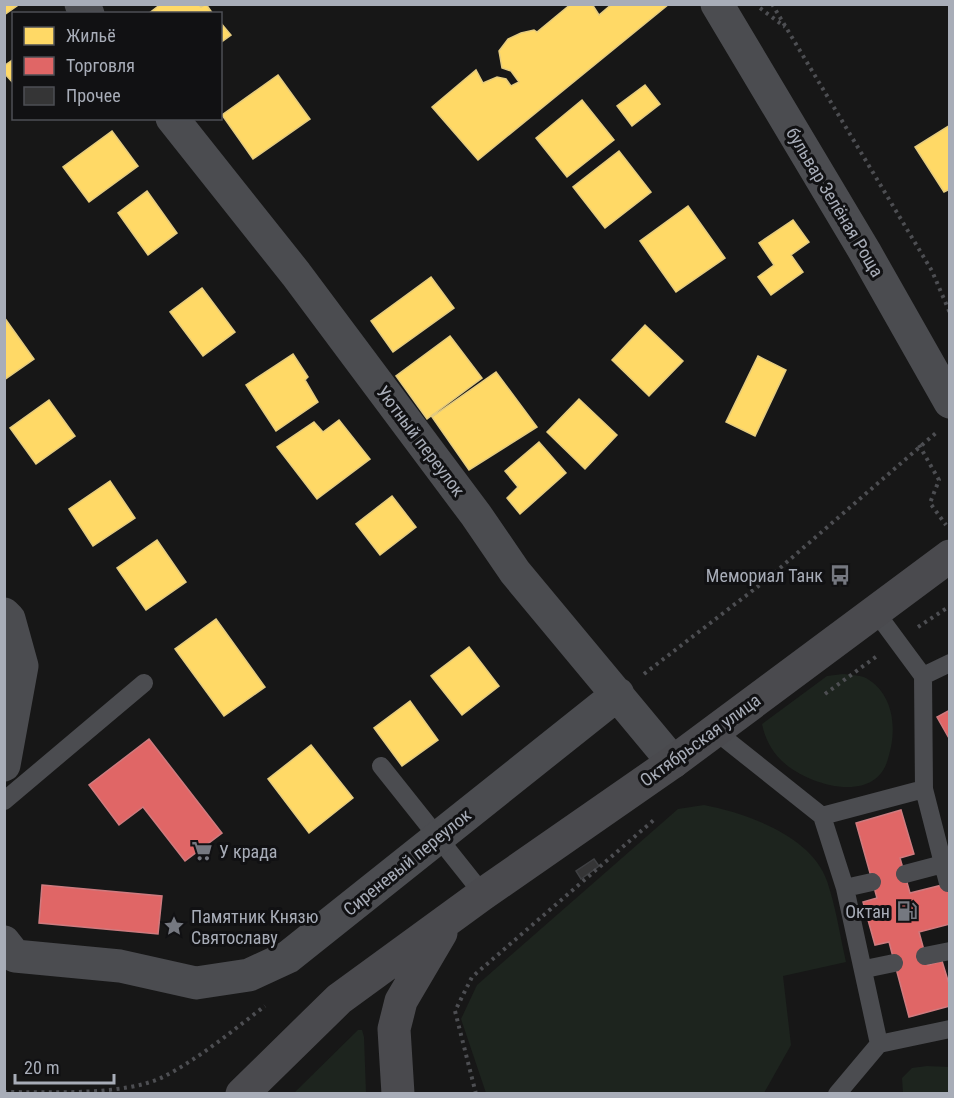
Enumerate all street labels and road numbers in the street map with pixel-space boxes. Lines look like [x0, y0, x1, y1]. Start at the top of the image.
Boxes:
street label: бульвар Зелёная Роща [782, 123, 888, 281]
street label: Уютный переулок [373, 382, 470, 501]
street label: Октябрьская улица [636, 689, 764, 791]
street label: Сиреневый переулок [339, 804, 475, 920]

